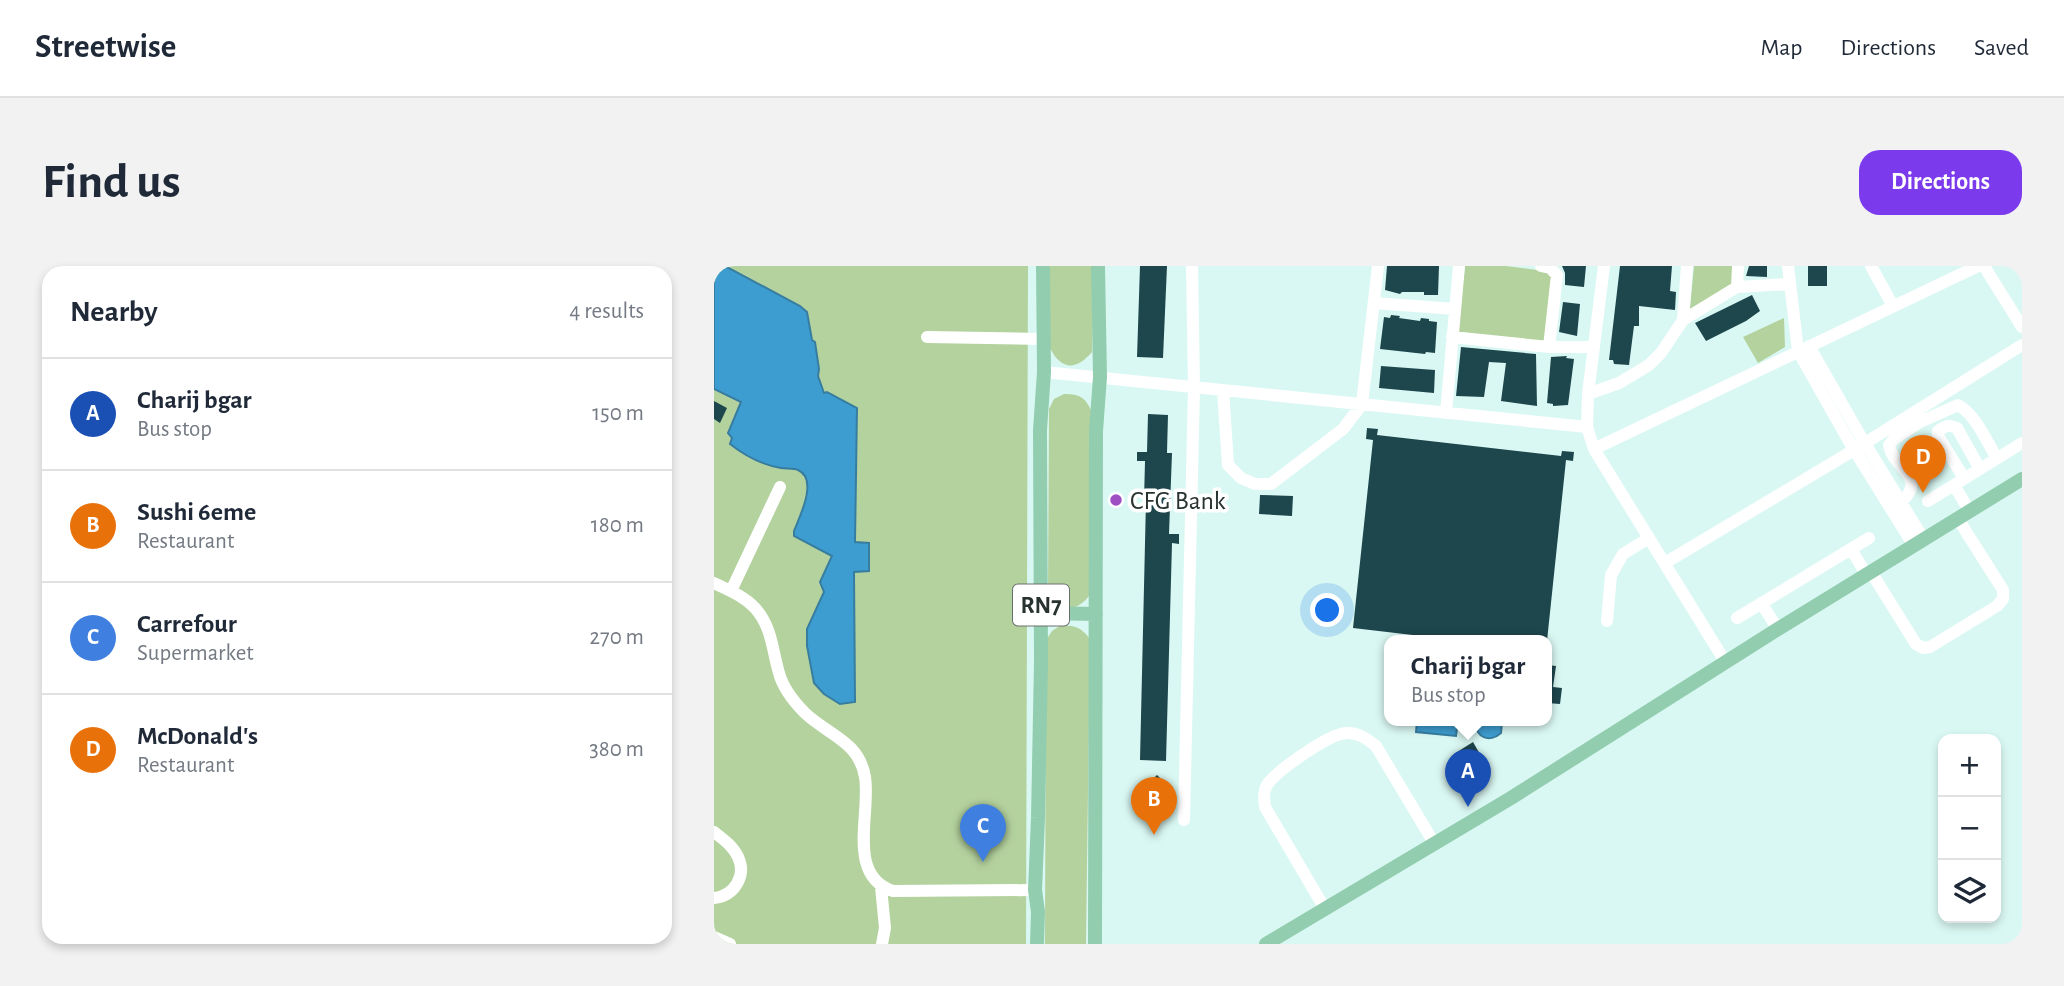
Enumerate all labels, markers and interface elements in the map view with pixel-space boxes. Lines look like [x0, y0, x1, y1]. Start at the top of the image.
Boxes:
text: Streetwise [35, 31, 176, 64]
text: Map [1760, 36, 1802, 60]
text: Directions [1840, 36, 1936, 60]
text: Saved [1974, 36, 2029, 60]
button: Directions [1859, 150, 2022, 215]
text: Find us [42, 158, 181, 207]
text: Nearby [70, 297, 158, 327]
text: 4 results [569, 300, 644, 323]
text: Charij bgar [137, 387, 252, 413]
text: A [86, 402, 100, 425]
text: 150 m [592, 402, 644, 425]
text: Bus stop [137, 418, 212, 441]
pin: D [1900, 435, 1946, 493]
place label: CFG Bank [1130, 488, 1226, 514]
marker: CFG Bank [1108, 492, 1124, 508]
text: Sushi 6eme [137, 499, 256, 525]
text: B [86, 514, 100, 537]
text: 180 m [591, 514, 644, 537]
text: Restaurant [137, 530, 234, 553]
road number: RN7 [1013, 584, 1069, 626]
your location [1310, 593, 1344, 627]
text: Carrefour [137, 611, 237, 637]
text: C [87, 626, 99, 649]
text: 270 m [590, 626, 644, 649]
popup [1384, 635, 1552, 726]
text: Supermarket [137, 642, 254, 665]
text: Charij bgar [1411, 653, 1525, 679]
text: Bus stop [1411, 684, 1486, 707]
text: McDonald's [137, 723, 258, 749]
map controls [1938, 734, 2001, 923]
button: + [1938, 734, 2001, 797]
text: D [85, 738, 101, 761]
text: 380 m [589, 738, 644, 761]
pin: A [1445, 749, 1491, 807]
text: Restaurant [137, 754, 234, 777]
pin: B [1131, 777, 1177, 835]
button: − [1938, 797, 2001, 860]
pin: C [960, 804, 1006, 862]
button: layers [1938, 860, 2001, 923]

